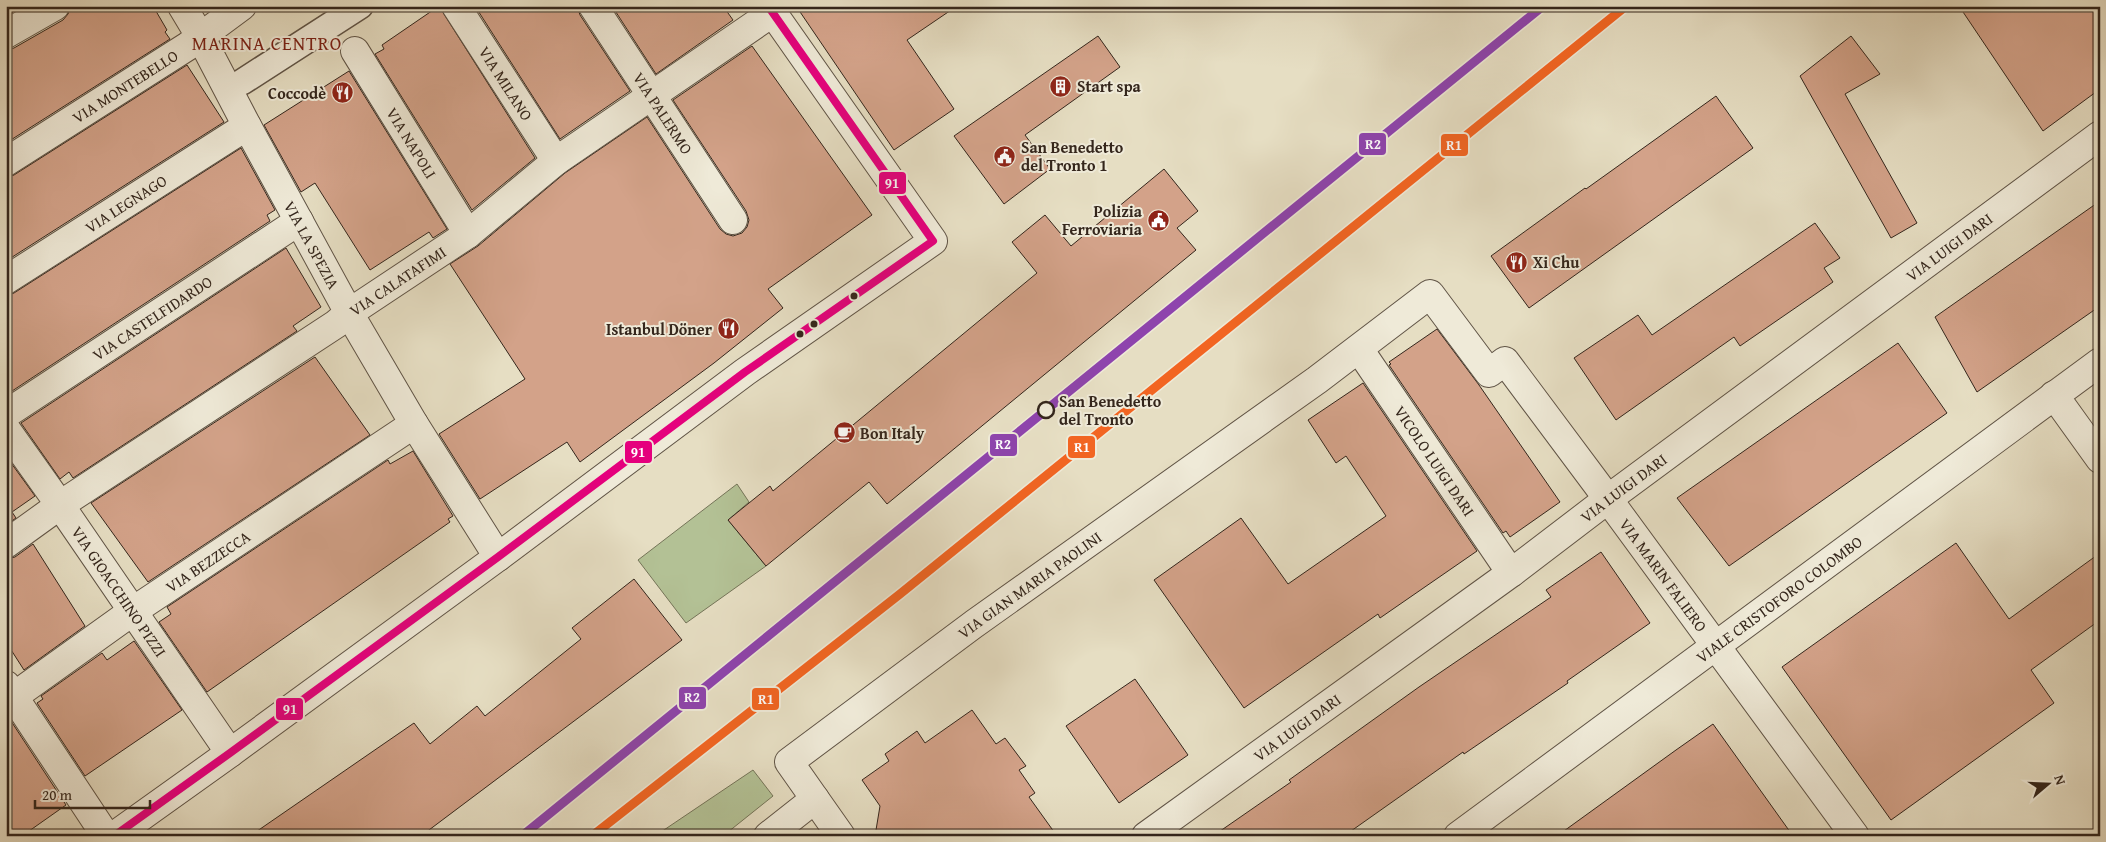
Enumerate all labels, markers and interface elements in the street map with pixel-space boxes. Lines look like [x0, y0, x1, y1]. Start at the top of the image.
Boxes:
district label: MARINA CENTRO [192, 29, 342, 57]
street label: VIA MILANO [473, 41, 539, 125]
street label: VIA MONTEBELLO [67, 43, 183, 129]
street label: VIA PALERMO [627, 67, 699, 159]
building icon: Start spa [1049, 74, 1073, 98]
place label: Start spa [1077, 74, 1142, 98]
place label: Coccodè [268, 81, 326, 105]
restaurant icon: Coccodè [330, 81, 354, 105]
street label: VIA NAPOLI [381, 103, 443, 183]
line badge: R2 [1358, 132, 1387, 156]
line badge: R1 [1440, 133, 1469, 157]
text: R2 [1365, 134, 1381, 154]
place label: San Benedetto del Tronto 1 [1021, 135, 1124, 177]
text: R1 [1446, 135, 1462, 155]
public building icon: San Benedetto del Tronto 1 [993, 144, 1017, 168]
street label: VIA LEGNAGO [80, 168, 172, 239]
line badge: 91 [878, 171, 907, 195]
text: 91 [885, 173, 899, 193]
street label: VIA LA SPEZIA [278, 196, 346, 294]
place label: Polizia Ferroviaria [1062, 199, 1143, 241]
street label: VIA LUIGI DARI [1900, 206, 1998, 287]
public building icon: Polizia Ferroviaria [1146, 208, 1170, 232]
street label: VIA CALATAFIMI [344, 240, 451, 322]
restaurant icon: Xi Chu [1505, 250, 1529, 274]
place label: Xi Chu [1533, 250, 1580, 274]
street label: VIA CASTELFIDARDO [87, 269, 217, 366]
unlabelled marker [849, 291, 859, 301]
place label: Istanbul Döner [606, 317, 713, 341]
restaurant icon: Istanbul Döner [716, 317, 740, 341]
unlabelled marker [809, 319, 819, 329]
unlabelled marker [795, 329, 805, 339]
place label: San Benedetto del Tronto [1059, 389, 1162, 431]
marker: San Benedetto del Tronto [1037, 401, 1055, 419]
street label: VICOLO LUIGI DARI [1389, 401, 1481, 521]
cafe icon: Bon Italy [832, 421, 856, 445]
place label: Bon Italy [860, 421, 925, 445]
line badge: R2 [989, 433, 1018, 457]
text: R2 [995, 434, 1011, 454]
line badge: R1 [1067, 435, 1096, 459]
text: R1 [1074, 437, 1090, 457]
line badge: 91 [624, 440, 653, 464]
text: 91 [631, 442, 645, 462]
street label: VIA LUIGI DARI [1575, 447, 1672, 528]
street label: VIA MARIN FALIERO [1614, 513, 1714, 637]
street label: VIA GIOACCHINO PIZZI [66, 521, 173, 662]
street label: VIA BEZZECCA [160, 524, 255, 598]
street label: VIA GIAN MARIA PAOLINI [953, 525, 1107, 644]
street label: VIALE CRISTOFORO COLOMBO [1691, 529, 1867, 669]
line badge: R2 [678, 686, 707, 710]
text: R2 [684, 687, 700, 707]
line badge: R1 [751, 687, 780, 711]
street label: VIA LUIGI DARI [1248, 687, 1346, 767]
text: R1 [758, 689, 774, 709]
line badge: 91 [275, 697, 304, 721]
text: 91 [283, 699, 297, 719]
north arrow [2024, 760, 2074, 810]
text: N [2049, 772, 2071, 788]
scale bar [35, 777, 150, 809]
text: 20 m [42, 784, 73, 805]

